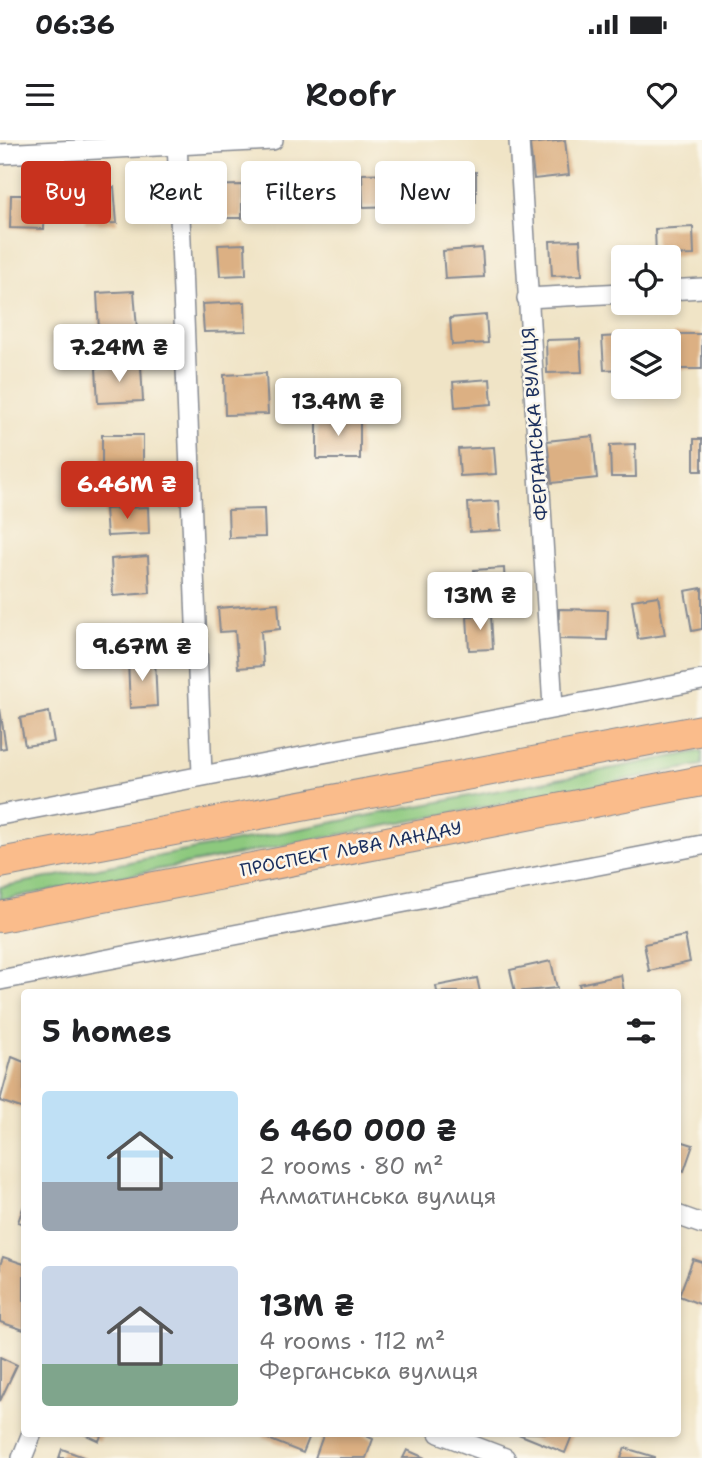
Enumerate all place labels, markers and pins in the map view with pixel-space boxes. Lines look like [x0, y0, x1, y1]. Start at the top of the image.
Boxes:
pin: 7.24M ₴ [54, 324, 184, 384]
pin: 13.4M ₴ [273, 378, 403, 438]
pin: 6.46M ₴ [62, 462, 192, 521]
pin: 13M ₴ [431, 573, 529, 632]
pin: 9.67M ₴ [77, 624, 207, 683]

